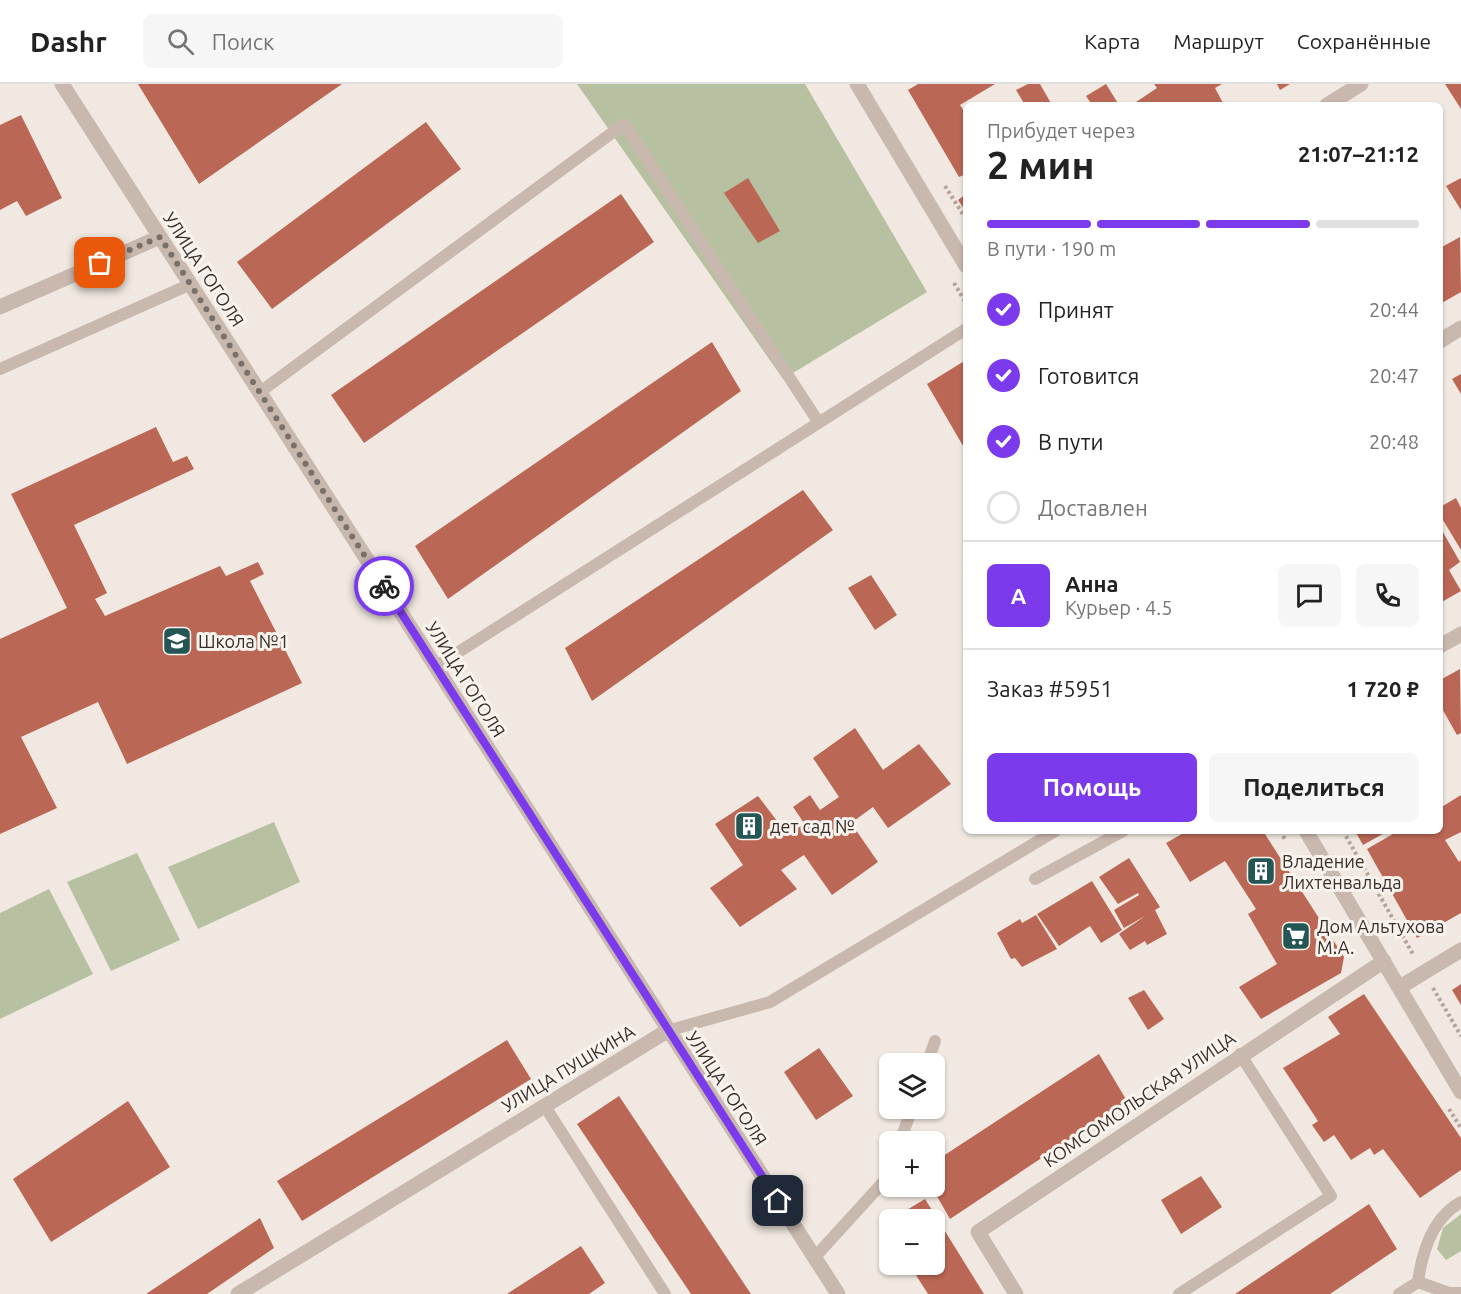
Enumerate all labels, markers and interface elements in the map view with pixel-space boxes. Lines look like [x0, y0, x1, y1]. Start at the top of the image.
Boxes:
search box [143, 14, 563, 68]
icon: search [164, 25, 197, 58]
text: Dashr [30, 26, 107, 57]
text: Поиск [212, 29, 274, 54]
text: Карта [1084, 29, 1140, 53]
text: Маршрут [1173, 29, 1264, 53]
text: Сохранённые [1297, 29, 1431, 53]
text: Прибудет через [987, 119, 1135, 142]
text: 21:07–21:12 [1298, 141, 1419, 166]
text: 2 мин [987, 143, 1095, 186]
street label: УЛИЦА ГОГОЛЯ [160, 208, 248, 330]
pin [74, 237, 125, 288]
text: В пути · 190 m [987, 237, 1116, 260]
icon: bag [83, 246, 116, 279]
icon: check [987, 293, 1020, 326]
text: Принят [1038, 297, 1114, 322]
text: 20:44 [1369, 298, 1419, 321]
icon: check [987, 359, 1020, 392]
text: Готовится [1038, 363, 1139, 388]
text: 20:47 [1369, 364, 1419, 387]
icon: check [987, 425, 1020, 458]
text: В пути [1038, 429, 1104, 454]
text: 20:48 [1369, 430, 1419, 453]
text: Доставлен [1038, 495, 1148, 520]
courier [354, 556, 414, 616]
button: chat [1278, 564, 1341, 627]
button: phone [1356, 564, 1419, 627]
icon: bike [368, 570, 401, 603]
text: Анна [1065, 571, 1118, 596]
text: А [1011, 583, 1026, 608]
text: Курьер · 4.5 [1065, 596, 1172, 619]
street label: УЛИЦА ГОГОЛЯ [422, 618, 510, 740]
school or university icon: Школа №1 [161, 625, 193, 657]
place label: Школа №1 [198, 631, 289, 651]
text: Заказ #5951 [987, 676, 1113, 701]
text: 1 720 ₽ [1347, 676, 1419, 701]
button: Помощь [987, 753, 1197, 822]
button: Поделиться [1209, 753, 1419, 822]
building icon: дет сад № [733, 810, 765, 842]
place label: дет сад № [770, 816, 855, 836]
place label: Владение Лихтенвальда [1282, 851, 1402, 892]
building icon: Владение Лихтенвальда [1245, 855, 1277, 887]
place label: Дом Альтухова М.А. [1317, 916, 1445, 957]
supermarket icon: Дом Альтухова М.А. [1280, 920, 1312, 952]
street label: УЛИЦА ПУШКИНА [498, 1020, 638, 1116]
street label: УЛИЦА ГОГОЛЯ [683, 1027, 771, 1149]
street label: КОМСОМОЛЬСКАЯ УЛИЦА [1039, 1027, 1239, 1171]
map controls [879, 1053, 945, 1275]
button: layers [879, 1053, 945, 1119]
button: + [879, 1131, 945, 1197]
pin [752, 1175, 803, 1226]
icon: home [761, 1184, 794, 1217]
button: − [879, 1209, 945, 1275]

